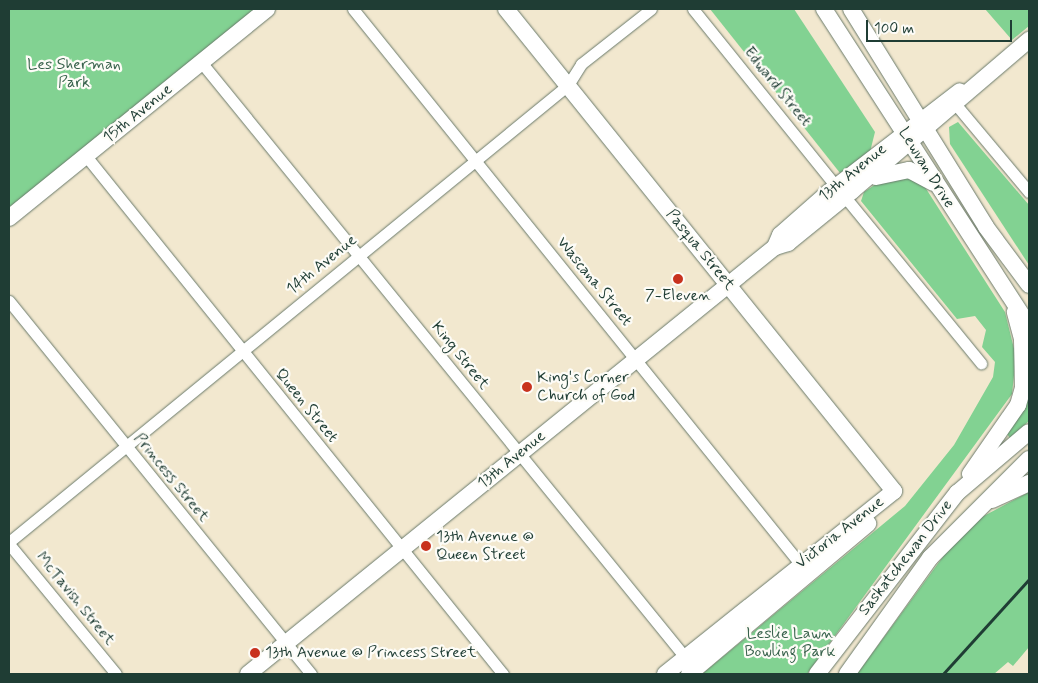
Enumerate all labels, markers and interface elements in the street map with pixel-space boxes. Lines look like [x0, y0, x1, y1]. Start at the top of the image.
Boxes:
scale bar [868, 10, 1014, 42]
text: 100 m [874, 19, 914, 39]
street label: Edward Street [738, 42, 816, 132]
park label: Les Sherman Park [28, 55, 120, 93]
street label: 15th Avenue [99, 80, 177, 148]
street label: Lewvan Drive [894, 125, 958, 211]
street label: 13th Avenue [815, 140, 891, 206]
street label: Pasqua Street [661, 206, 739, 294]
street label: 14th Avenue [283, 231, 361, 299]
street label: Wascana Street [551, 233, 637, 331]
marker: 7-Eleven [672, 273, 684, 285]
place label: 7-Eleven [645, 286, 711, 306]
street label: King Street [427, 318, 493, 394]
street label: Queen Street [270, 364, 342, 448]
place label: King's Corner Church of God [537, 368, 635, 406]
marker: King's Corner Church of God [521, 381, 533, 393]
street label: 13th Avenue [474, 427, 550, 493]
street label: Princess Street [129, 430, 213, 526]
street label: Victoria Avenue [792, 493, 888, 573]
street label: Saskatchewan Drive [855, 497, 957, 619]
place label: 13th Avenue @ Queen Street [436, 527, 534, 565]
marker: 13th Avenue @ Queen Street [420, 540, 432, 552]
street label: McTavish Street [31, 548, 119, 650]
park label: Leslie Lawn Bowling Park [746, 624, 834, 662]
place label: 13th Avenue @ Princess Street [265, 643, 476, 663]
marker: 13th Avenue @ Princess Street [249, 647, 261, 659]

